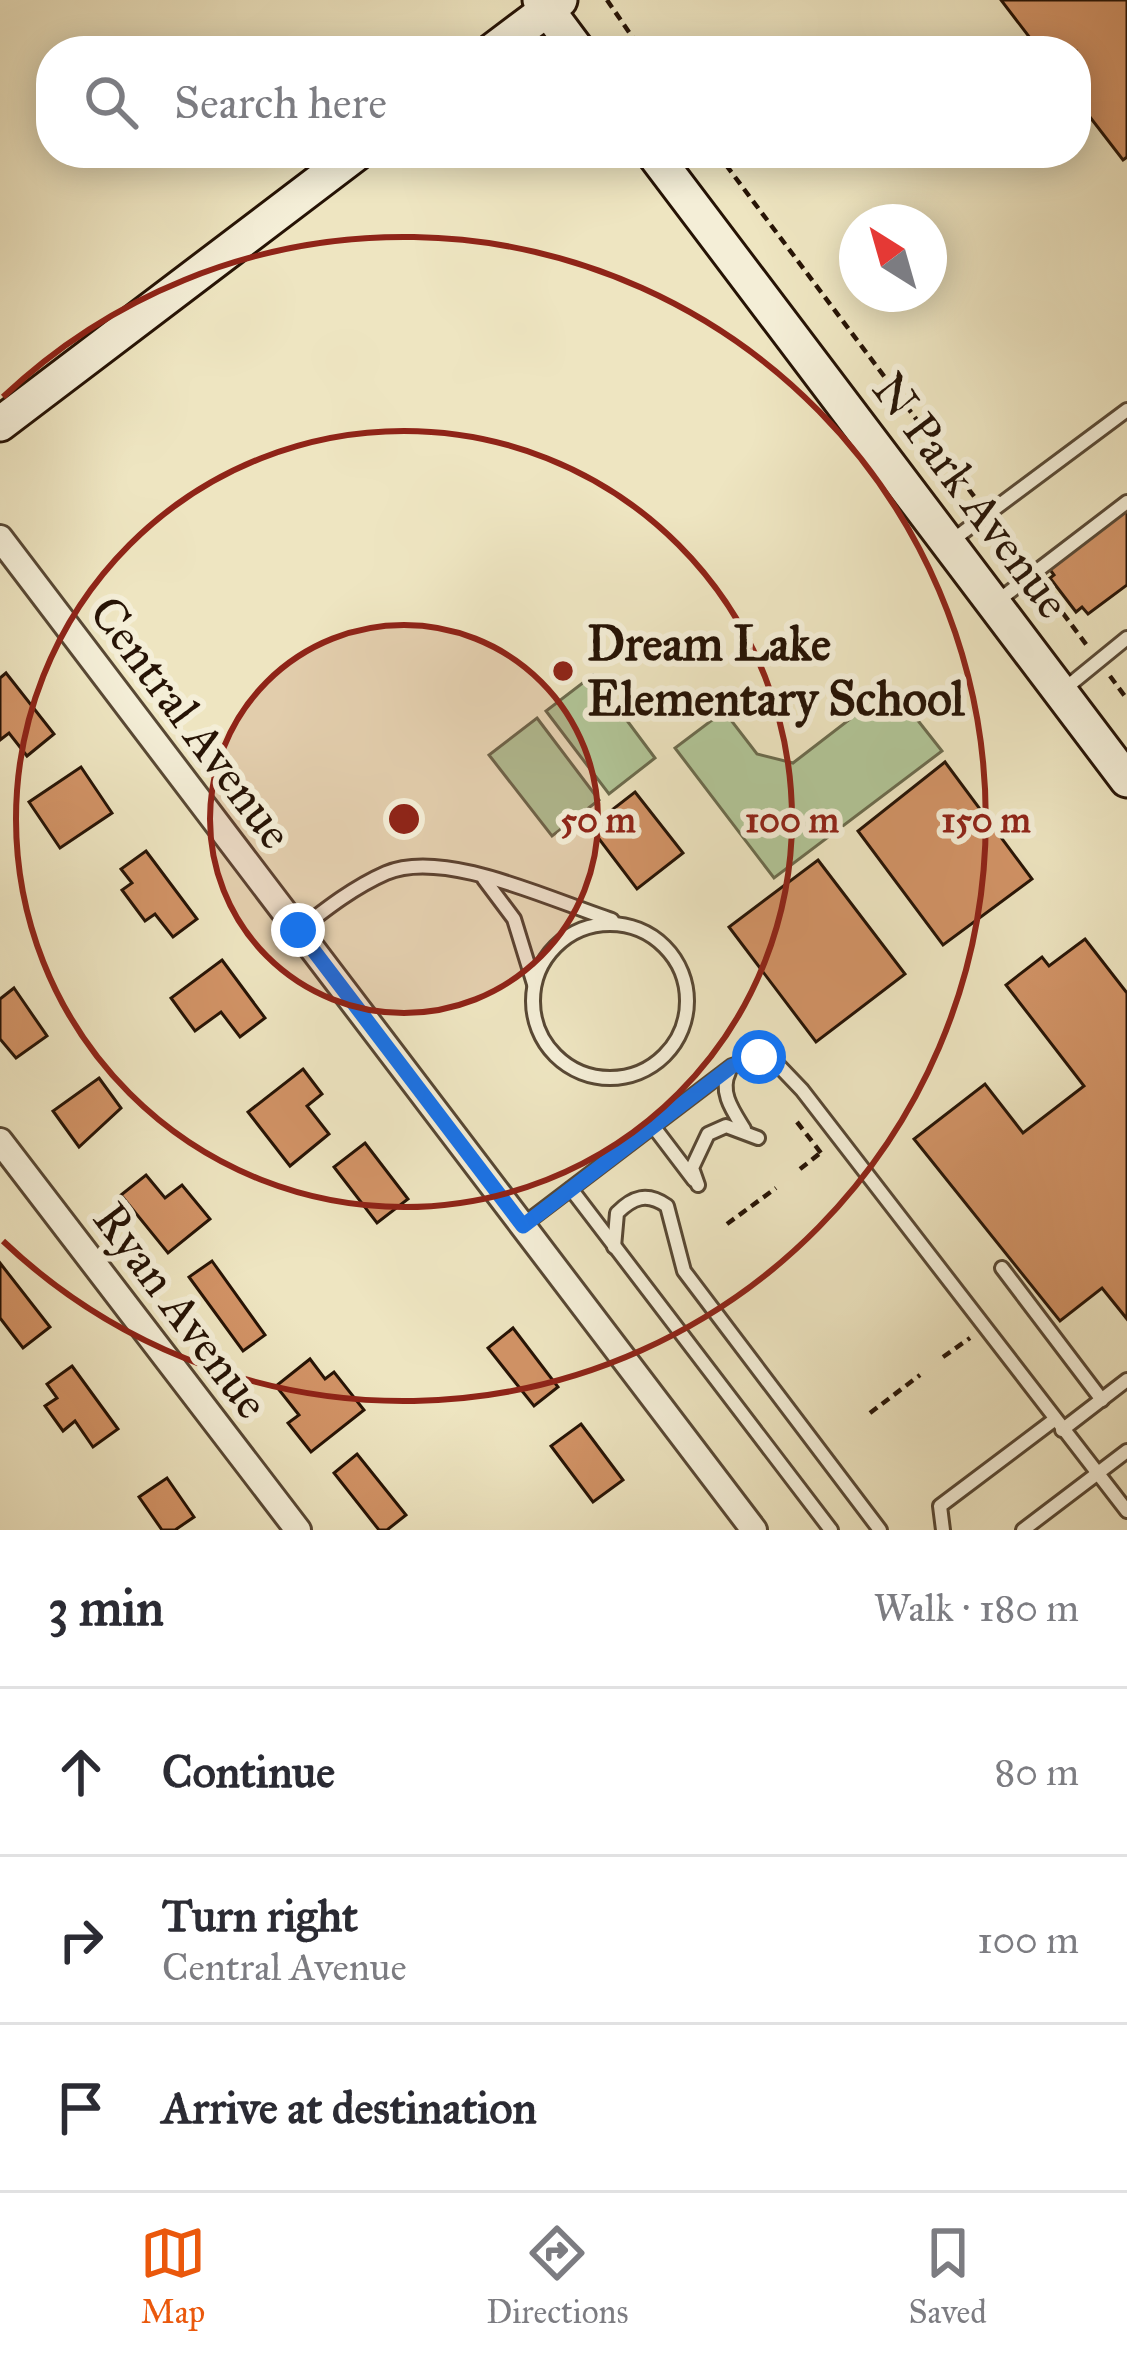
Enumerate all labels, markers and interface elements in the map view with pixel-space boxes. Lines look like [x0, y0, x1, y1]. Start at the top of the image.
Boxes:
search box [36, 36, 1091, 168]
icon: search [78, 69, 144, 135]
text: Search here [174, 75, 387, 130]
north arrow [839, 204, 947, 312]
street label: N Park Avenue [860, 361, 1083, 630]
street label: Central Avenue [77, 584, 306, 860]
place label: Dream Lake Elementary School [587, 614, 965, 728]
marker: Dream Lake Elementary School [550, 658, 576, 684]
centre of rings [383, 798, 425, 840]
text: 50 m [560, 798, 637, 842]
text: 100 m [745, 798, 840, 842]
text: 150 m [941, 798, 1032, 842]
route end [271, 903, 325, 957]
route start [732, 1030, 786, 1084]
street label: Ryan Avenue [81, 1190, 282, 1430]
text: 3 min [48, 1577, 164, 1639]
text: Walk · 180 m [873, 1584, 1079, 1632]
icon: ahead [48, 1739, 114, 1805]
text: Continue [162, 1744, 335, 1799]
text: 80 m [994, 1748, 1079, 1796]
text: Turn right [162, 1888, 358, 1943]
icon: right [48, 1907, 114, 1973]
text: 100 m [977, 1916, 1079, 1964]
text: Central Avenue [162, 1943, 407, 1991]
icon: arrive [48, 2075, 114, 2141]
text: Arrive at destination [162, 2080, 537, 2135]
tab: Map [140, 2220, 206, 2332]
tab: Directions [486, 2220, 628, 2332]
tab: Saved [909, 2220, 987, 2332]

